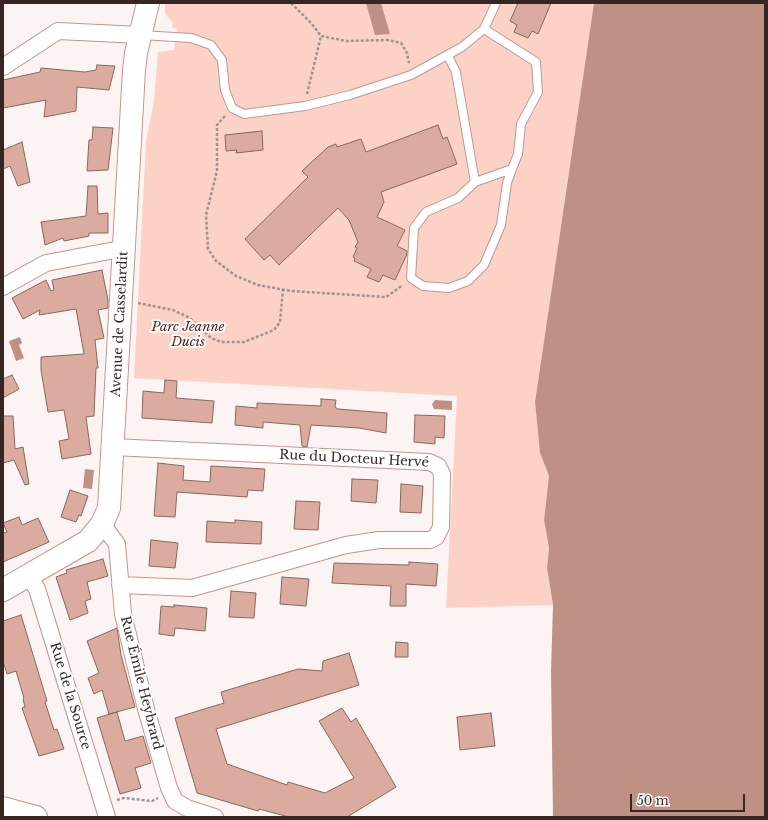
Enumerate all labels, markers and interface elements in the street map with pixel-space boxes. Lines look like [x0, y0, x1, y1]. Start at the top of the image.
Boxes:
street label: Avenue de Casselardit [108, 251, 132, 397]
park label: Parc Jeanne Ducis [152, 319, 224, 350]
street label: Rue du Docteur Hervé [279, 447, 429, 471]
street label: Rue Émile Heybrard [117, 614, 165, 752]
street label: Rue de la Source [46, 640, 94, 752]
scale bar [632, 786, 747, 812]
text: 50 m [637, 793, 669, 808]

